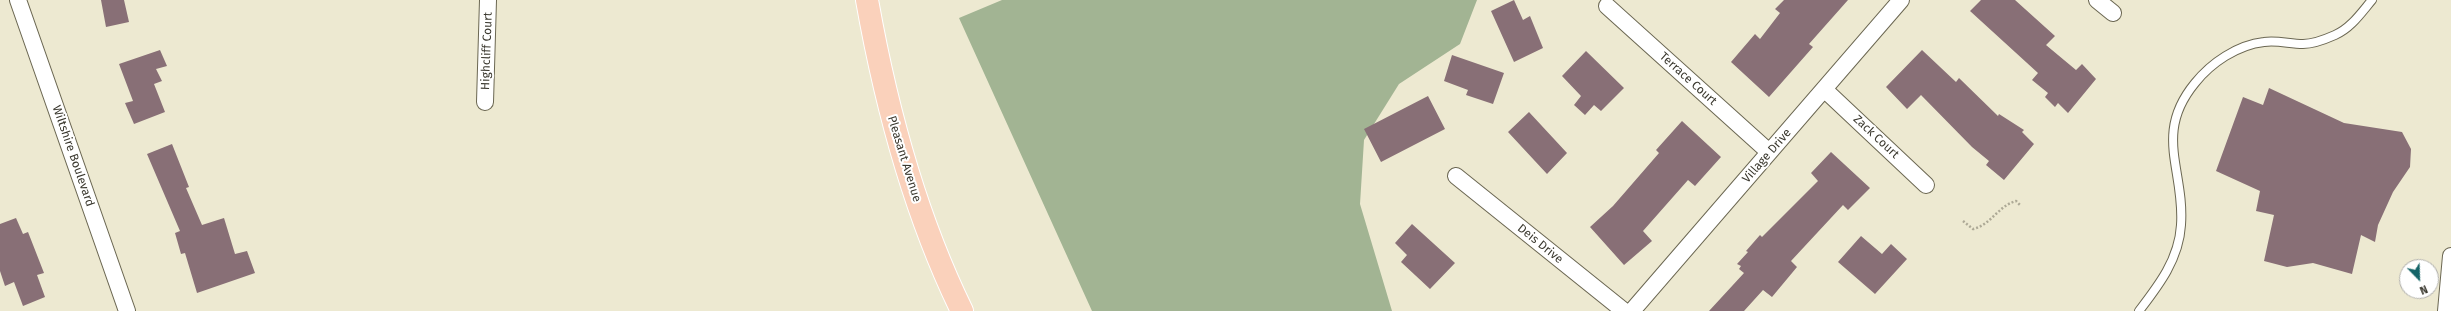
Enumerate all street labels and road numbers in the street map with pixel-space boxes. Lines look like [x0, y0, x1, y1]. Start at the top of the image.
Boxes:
street label: Highcliff Court [478, 12, 496, 90]
street label: Terrace Court [1656, 50, 1720, 108]
street label: Wiltshire Boulevard [49, 104, 97, 208]
street label: Zack Court [1850, 112, 1902, 162]
street label: Pleasant Avenue [884, 114, 924, 204]
street label: Village Drive [1739, 126, 1795, 186]
street label: Deis Drive [1514, 221, 1566, 267]

